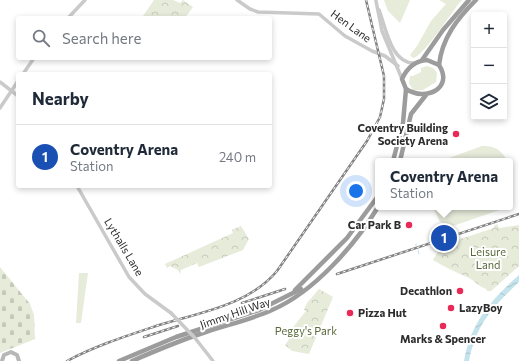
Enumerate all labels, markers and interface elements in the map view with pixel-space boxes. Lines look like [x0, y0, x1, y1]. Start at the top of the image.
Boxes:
street label: Hen Lane [329, 7, 374, 45]
map controls [471, 12, 507, 120]
button: + [471, 12, 507, 48]
search box [16, 16, 272, 60]
icon: search [30, 27, 52, 49]
text: Search here [62, 29, 141, 47]
button: − [471, 48, 507, 84]
button: layers [471, 84, 507, 120]
text: Nearby [32, 88, 89, 109]
place label: Coventry Building Society Arena [357, 121, 448, 147]
marker: Coventry Building Society Arena [451, 129, 461, 139]
text: Coventry Arena [70, 140, 178, 158]
text: 1 [42, 149, 48, 165]
text: 240 m [219, 149, 256, 165]
text: Station [70, 158, 114, 174]
popup [375, 158, 513, 210]
text: Coventry Arena [390, 167, 498, 185]
your location [346, 181, 366, 201]
text: Station [390, 185, 433, 201]
street label: Lythalls Lane [102, 215, 147, 278]
place label: Car Park B [348, 218, 401, 231]
marker: Car Park B [404, 220, 414, 230]
pin: 1 [431, 223, 457, 253]
park label: Leisure Land [470, 245, 506, 271]
place label: Decathlon [400, 284, 452, 297]
marker: Decathlon [455, 286, 465, 296]
street label: Jimmy Hill Way [198, 294, 272, 332]
place label: LazyBoy [459, 301, 503, 314]
marker: LazyBoy [446, 303, 456, 313]
place label: Pizza Hut [358, 306, 407, 319]
marker: Pizza Hut [345, 308, 355, 318]
marker: Marks & Spencer [438, 321, 448, 331]
park label: Peggy's Park [275, 324, 337, 337]
place label: Marks & Spencer [400, 332, 486, 345]

